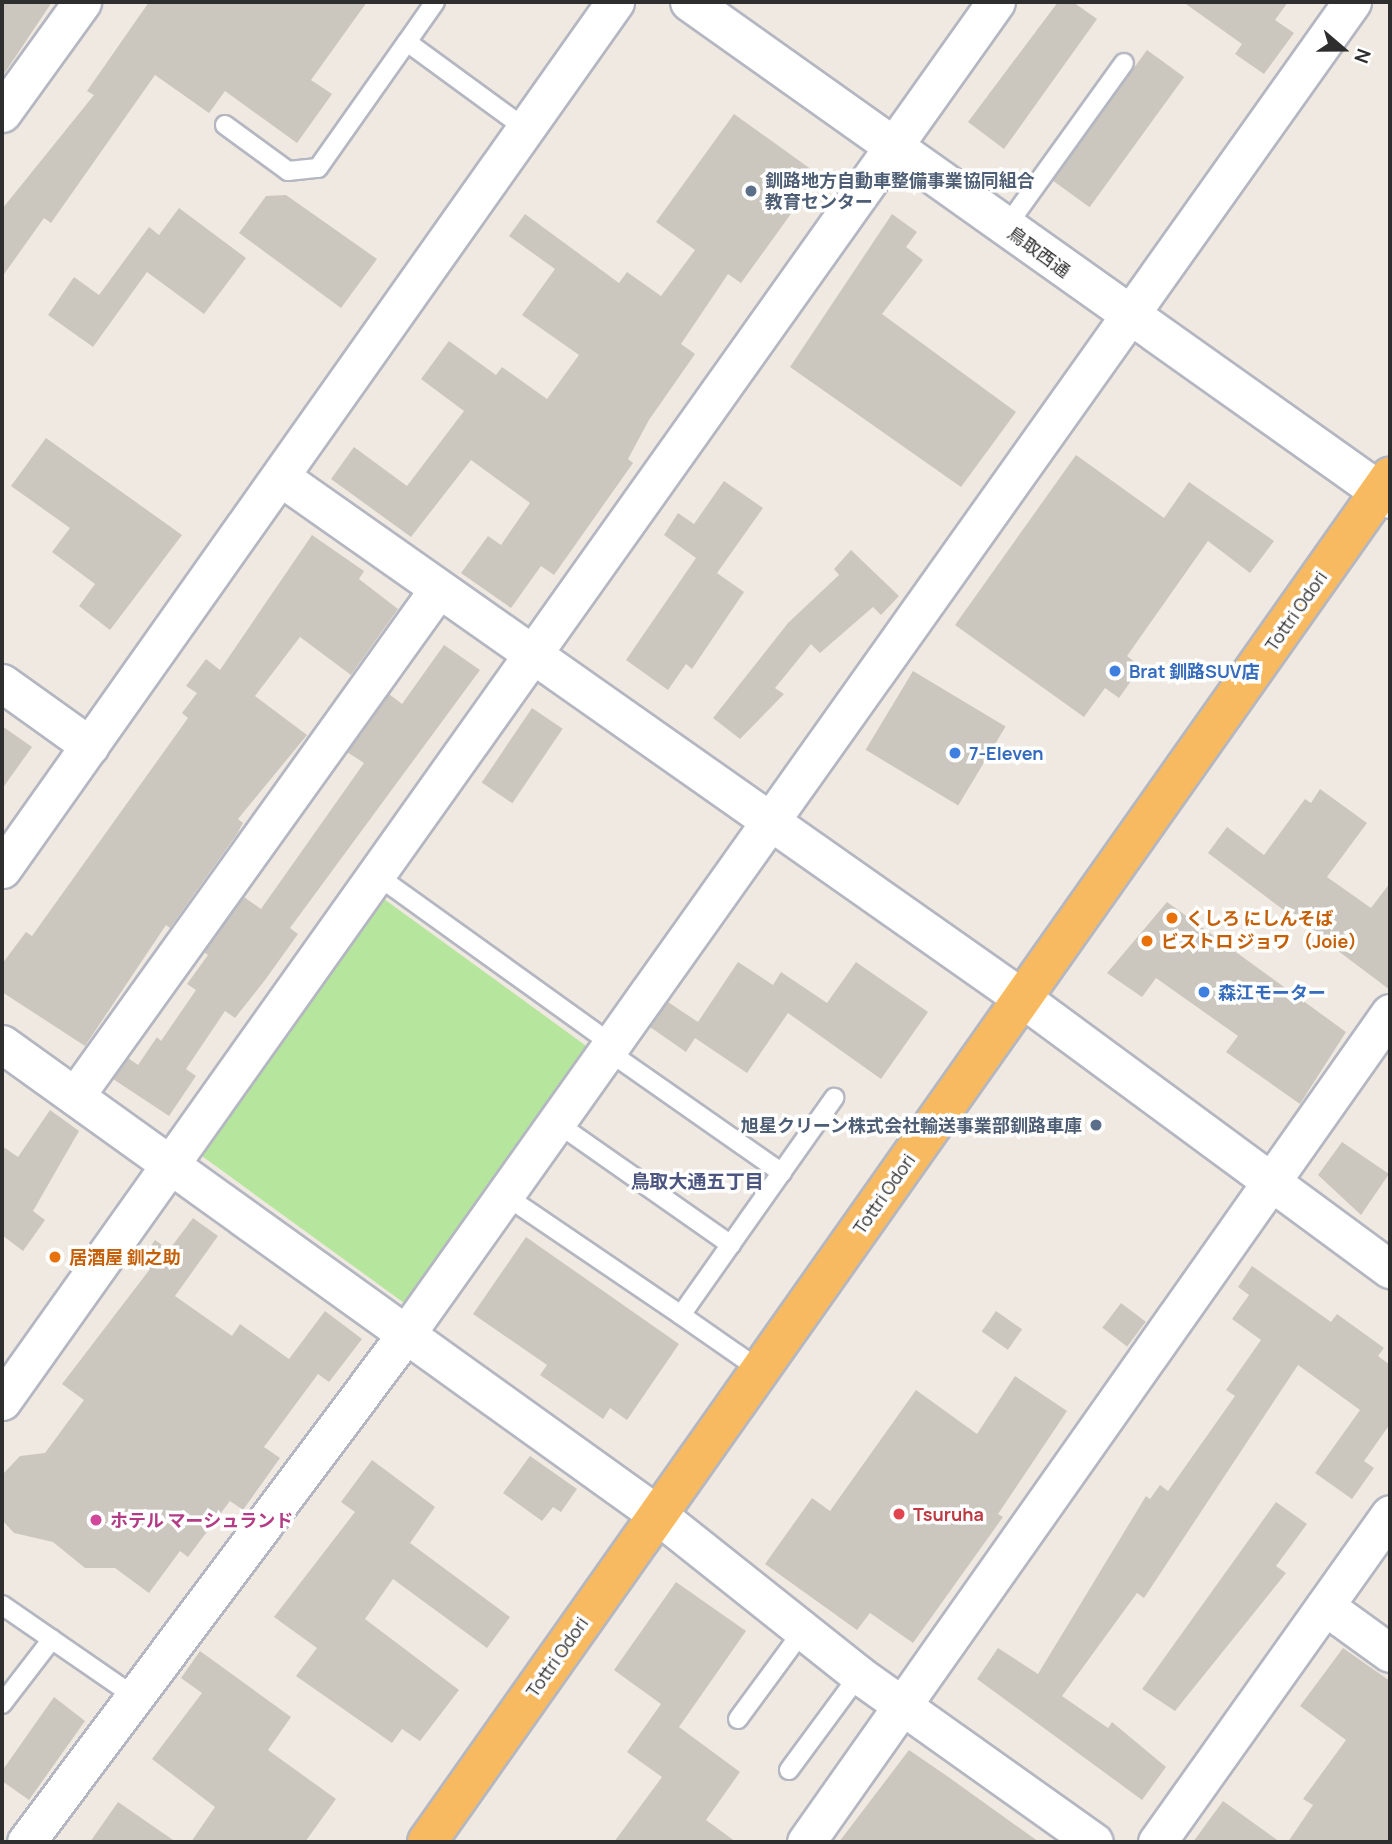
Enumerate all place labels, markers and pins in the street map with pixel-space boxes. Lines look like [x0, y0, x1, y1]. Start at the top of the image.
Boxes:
place label: 釧路地方自動車整備事業協同組合 教育センター [765, 170, 1035, 212]
marker: 釧路地方自動車整備事業協同組合 教育センター [743, 183, 759, 199]
place label: Brat 釧路SUV店 [1129, 660, 1259, 682]
marker: Brat 釧路SUV店 [1107, 663, 1123, 679]
place label: 7-Eleven [969, 742, 1044, 764]
marker: 7-Eleven [947, 745, 963, 761]
place label: くしろ にしんそば [1186, 907, 1334, 929]
marker: くしろ にしんそば [1164, 910, 1180, 926]
place label: ビストロ ジョワ （Joie） [1161, 930, 1366, 952]
marker: ビストロ ジョワ （Joie） [1139, 933, 1155, 949]
place label: 森江モーター [1218, 981, 1326, 1003]
marker: 森江モーター [1196, 984, 1212, 1000]
place label: 旭星クリーン株式会社輸送事業部釧路車庫 [740, 1114, 1082, 1136]
marker: 旭星クリーン株式会社輸送事業部釧路車庫 [1088, 1117, 1104, 1133]
place label: 居酒屋 釧之助 [69, 1246, 181, 1268]
marker: 居酒屋 釧之助 [47, 1249, 63, 1265]
place label: Tsuruha [913, 1503, 984, 1525]
marker: Tsuruha [891, 1506, 907, 1522]
place label: ホテル マーシュランド [110, 1509, 294, 1531]
marker: ホテル マーシュランド [88, 1512, 104, 1528]

